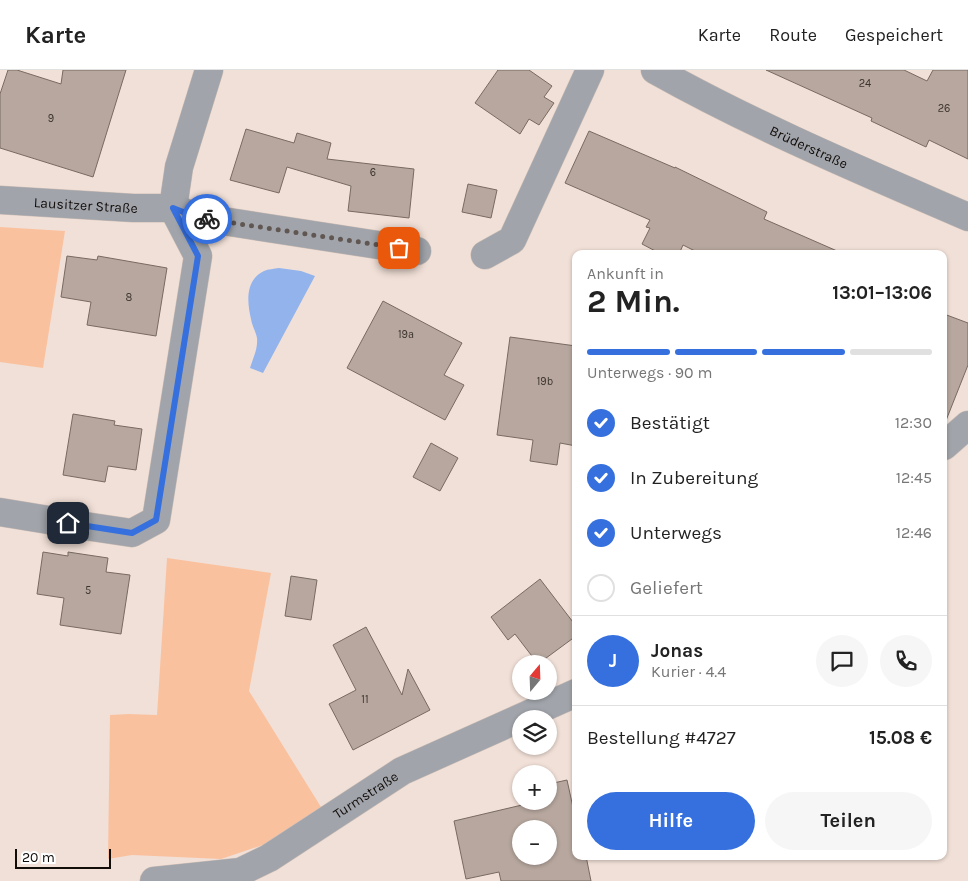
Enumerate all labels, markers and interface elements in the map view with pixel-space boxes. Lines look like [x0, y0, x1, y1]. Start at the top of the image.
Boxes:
text: Karte [25, 21, 86, 49]
text: Karte [698, 24, 741, 46]
text: Route [769, 24, 817, 46]
text: Gespeichert [845, 24, 943, 46]
house number: 24 [859, 77, 871, 90]
house number: 26 [938, 102, 950, 115]
house number: 9 [48, 112, 54, 125]
street label: Brüderstraße [767, 122, 850, 172]
house number: 6 [370, 166, 376, 179]
street label: Lausitzer Straße [33, 194, 138, 217]
courier [182, 194, 232, 244]
icon: bike [193, 205, 221, 233]
pin [378, 227, 420, 269]
icon: bag [385, 234, 413, 262]
text: Ankunft in [587, 264, 664, 283]
text: 13:01–13:06 [832, 282, 932, 304]
text: 2 Min. [587, 283, 680, 320]
house number: 8 [126, 291, 133, 304]
house number: 19a [398, 328, 414, 341]
text: Unterwegs · 90 m [587, 363, 712, 382]
house number: 19b [537, 375, 553, 388]
icon: check [587, 409, 615, 437]
text: Bestätigt [630, 412, 710, 434]
text: 12:30 [895, 413, 932, 432]
icon: check [587, 464, 615, 492]
text: In Zubereitung [630, 467, 758, 489]
text: 12:45 [896, 468, 932, 487]
pin [47, 502, 89, 544]
icon: home [54, 509, 82, 537]
icon: check [587, 519, 615, 547]
text: Unterwegs [630, 522, 722, 544]
text: 12:46 [896, 523, 932, 542]
text: Geliefert [630, 577, 703, 599]
house number: 5 [85, 584, 91, 597]
button: chat [816, 635, 868, 687]
button: phone [880, 635, 932, 687]
text: Jonas [651, 640, 703, 662]
text: J [609, 650, 617, 672]
north arrow [512, 655, 558, 700]
map controls [512, 655, 557, 865]
text: Kurier · 4.4 [651, 662, 726, 681]
house number: 11 [361, 693, 369, 706]
button: layers [512, 710, 557, 755]
text: Bestellung #4727 [587, 727, 736, 749]
text: 15.08 € [869, 727, 932, 749]
button: + [512, 765, 557, 810]
street label: Turmstraße [330, 768, 401, 823]
button: Hilfe [587, 792, 755, 850]
button: Teilen [765, 792, 932, 850]
button: − [512, 820, 557, 865]
scale bar [15, 846, 111, 869]
text: 20 m [22, 849, 55, 866]

